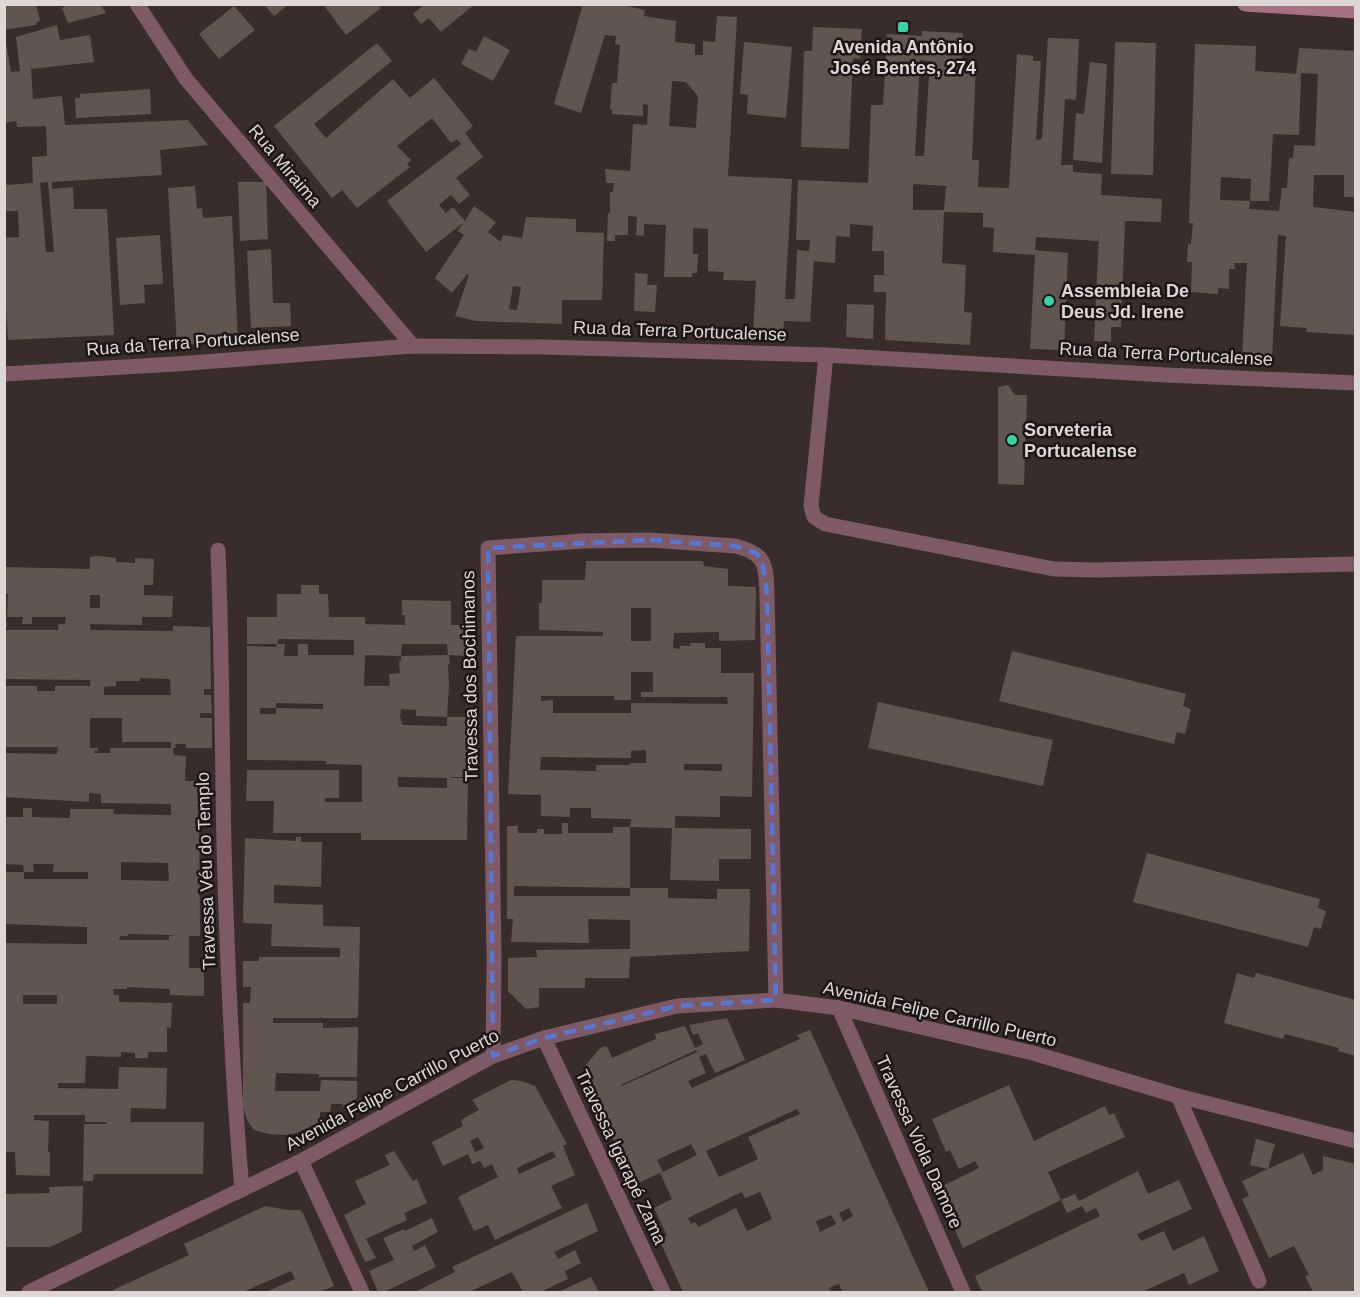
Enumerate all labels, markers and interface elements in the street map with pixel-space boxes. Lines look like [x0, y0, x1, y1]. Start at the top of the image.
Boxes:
marker: Avenida Antônio José Bentes, 274 [896, 20, 910, 34]
place label: Avenida Antônio José Bentes, 274 [830, 37, 976, 78]
street label: Rua Miraima [245, 120, 326, 212]
place label: Assembleia De Deus Jd. Irene [1061, 281, 1189, 322]
marker: Assembleia De Deus Jd. Irene [1042, 294, 1056, 308]
street label: Rua da Terra Portucalense [573, 317, 787, 345]
street label: Rua da Terra Portucalense [86, 325, 300, 359]
street label: Rua da Terra Portucalense [1059, 338, 1273, 370]
place label: Sorveteria Portucalense [1024, 420, 1137, 461]
marker: Sorveteria Portucalense [1005, 433, 1019, 447]
street label: Travessa dos Bochimanos [458, 570, 482, 782]
street label: Travessa Véu do Templo [193, 772, 219, 970]
street label: Avenida Felipe Carrillo Puerto [821, 977, 1059, 1051]
street label: Avenida Felipe Carrillo Puerto [282, 1025, 502, 1155]
street label: Travessa Viola Damore [872, 1052, 966, 1232]
street label: Travessa Igarapé Zama [572, 1066, 671, 1248]

